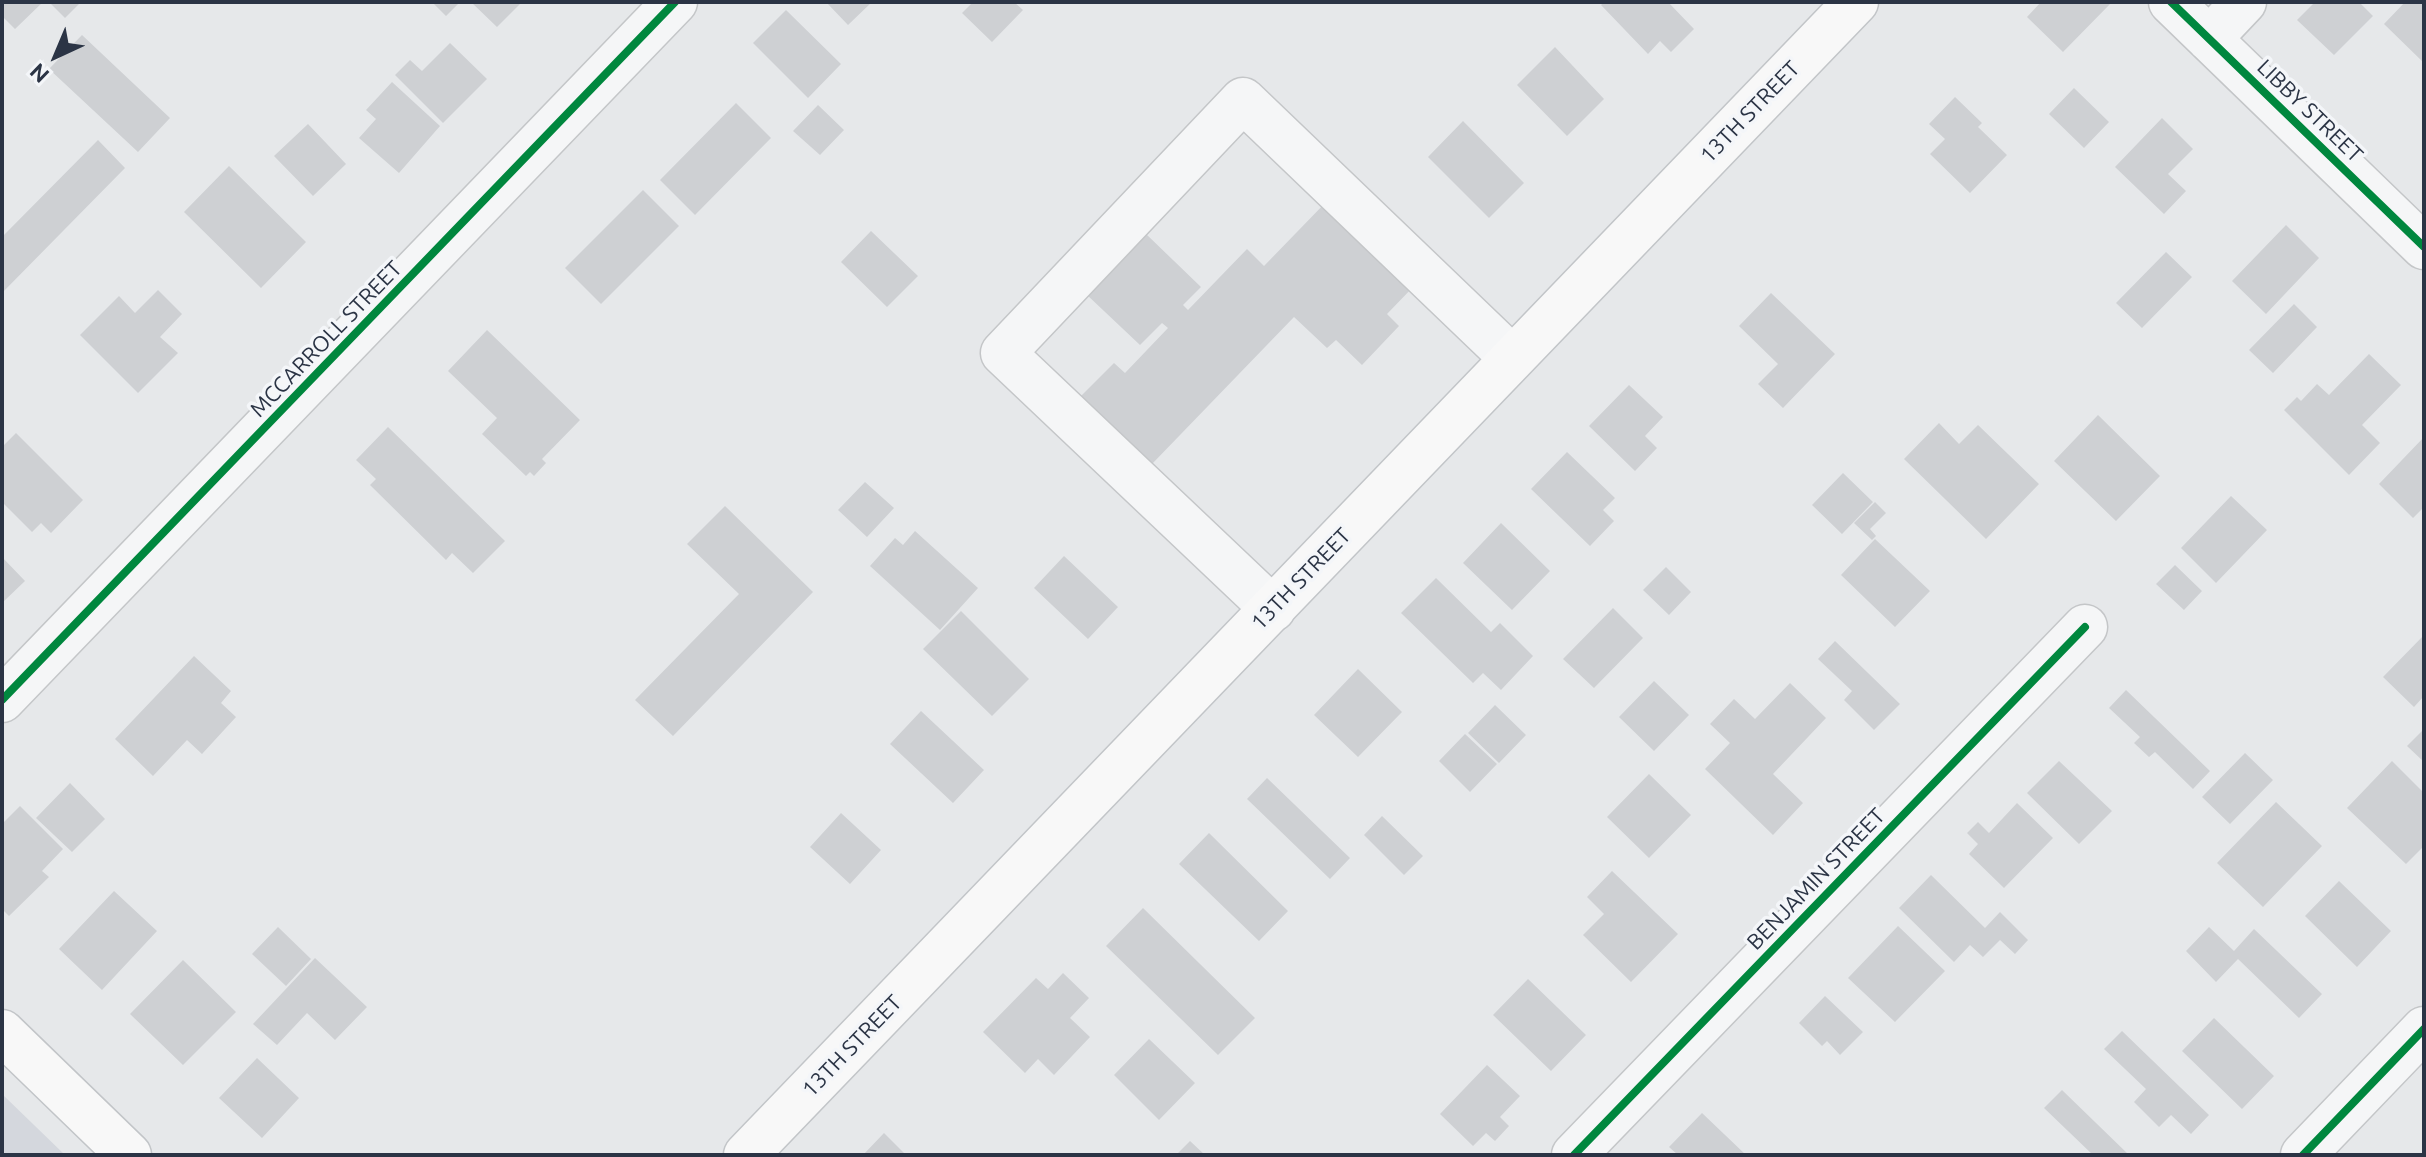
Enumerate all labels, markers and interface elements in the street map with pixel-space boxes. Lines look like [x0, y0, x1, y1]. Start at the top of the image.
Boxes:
north arrow [16, 16, 96, 96]
street label: LIBBY STREET [2252, 54, 2368, 168]
street label: 13TH STREET [1695, 55, 1805, 169]
text: N [24, 59, 54, 88]
street label: MCCARROLL STREET [245, 255, 407, 423]
street label: 13TH STREET [1246, 522, 1356, 636]
street label: BENJAMIN STREET [1742, 803, 1890, 955]
street label: 13TH STREET [797, 989, 907, 1103]

